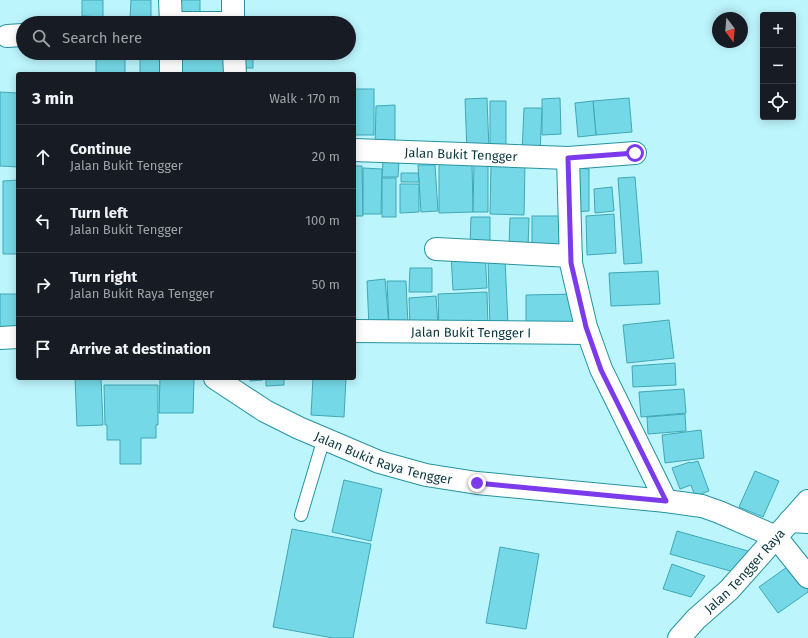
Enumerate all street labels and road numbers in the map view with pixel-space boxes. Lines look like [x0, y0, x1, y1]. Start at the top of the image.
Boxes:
street label: Jalan Bukit Tengger [404, 145, 518, 164]
street label: Jalan Bukit Tengger I [411, 324, 531, 341]
street label: Jalan Bukit Raya Tengger [312, 429, 453, 487]
street label: Jalan Tengger Raya [701, 526, 788, 616]

